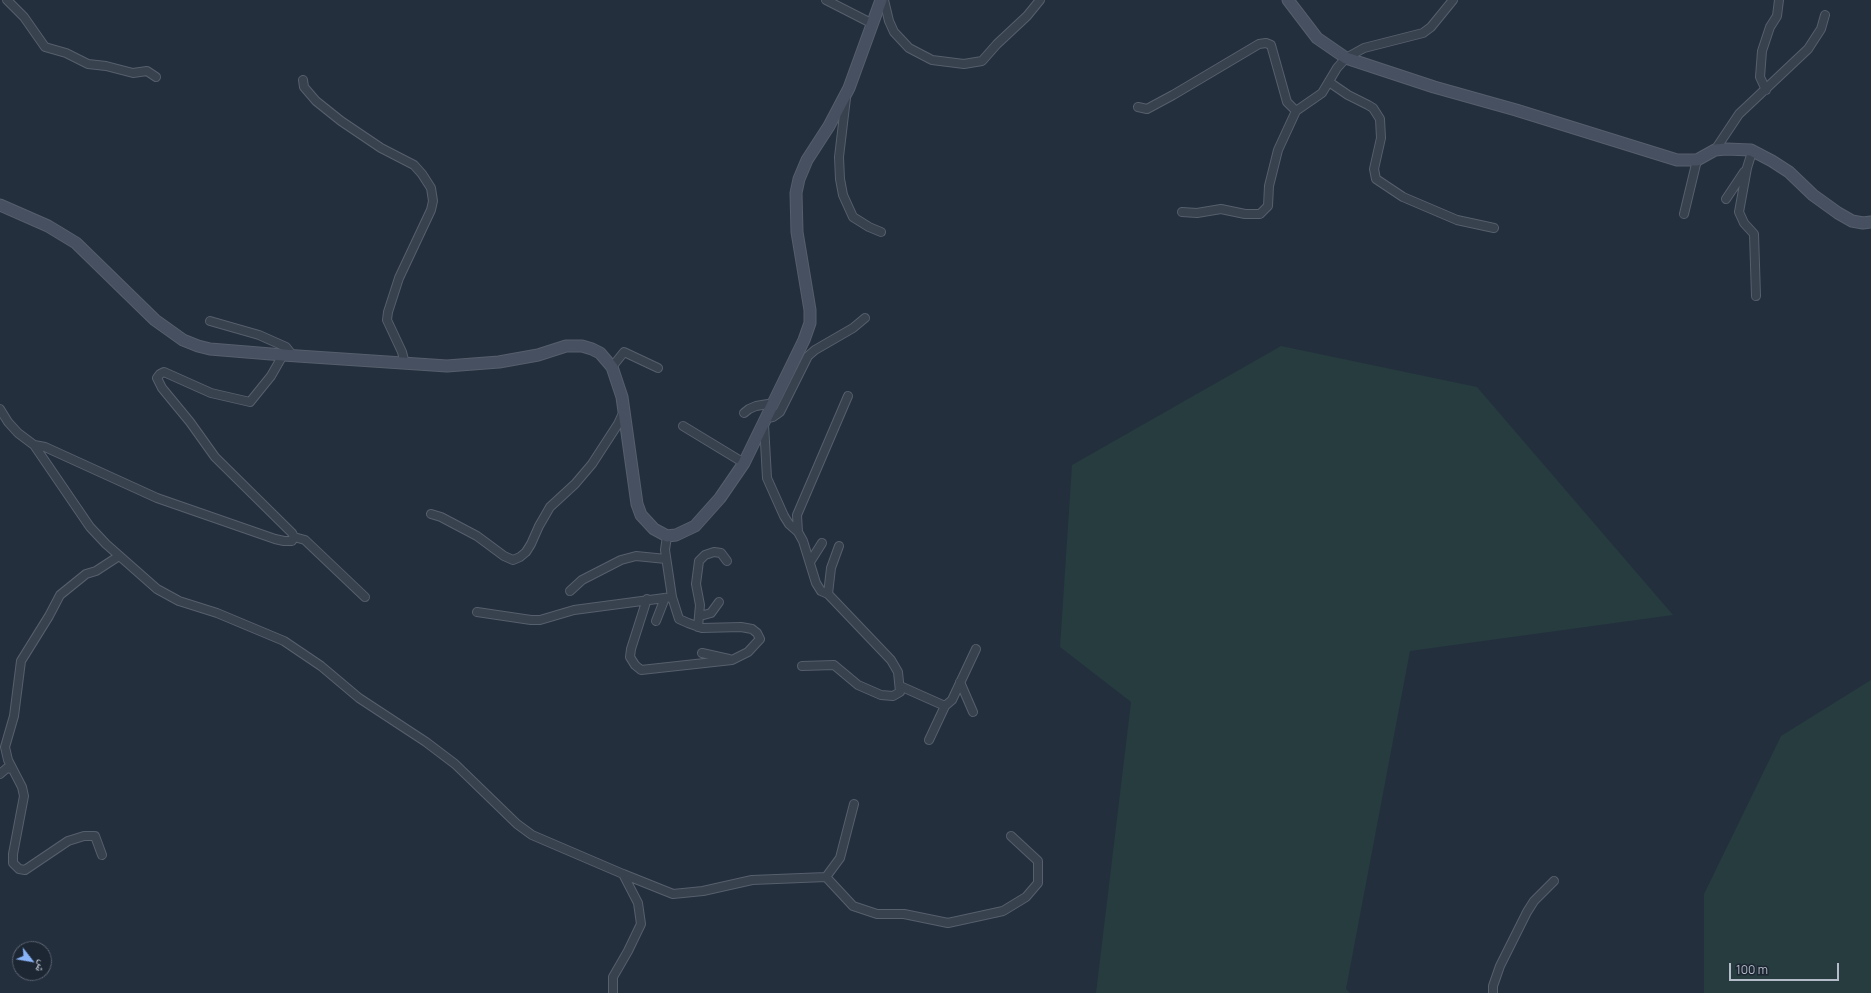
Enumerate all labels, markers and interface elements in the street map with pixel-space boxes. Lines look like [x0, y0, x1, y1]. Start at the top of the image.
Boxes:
north arrow [12, 941, 52, 981]
scale bar [1731, 955, 1841, 981]
text: ش [32, 958, 51, 976]
text: 100 m [1736, 961, 1768, 978]

